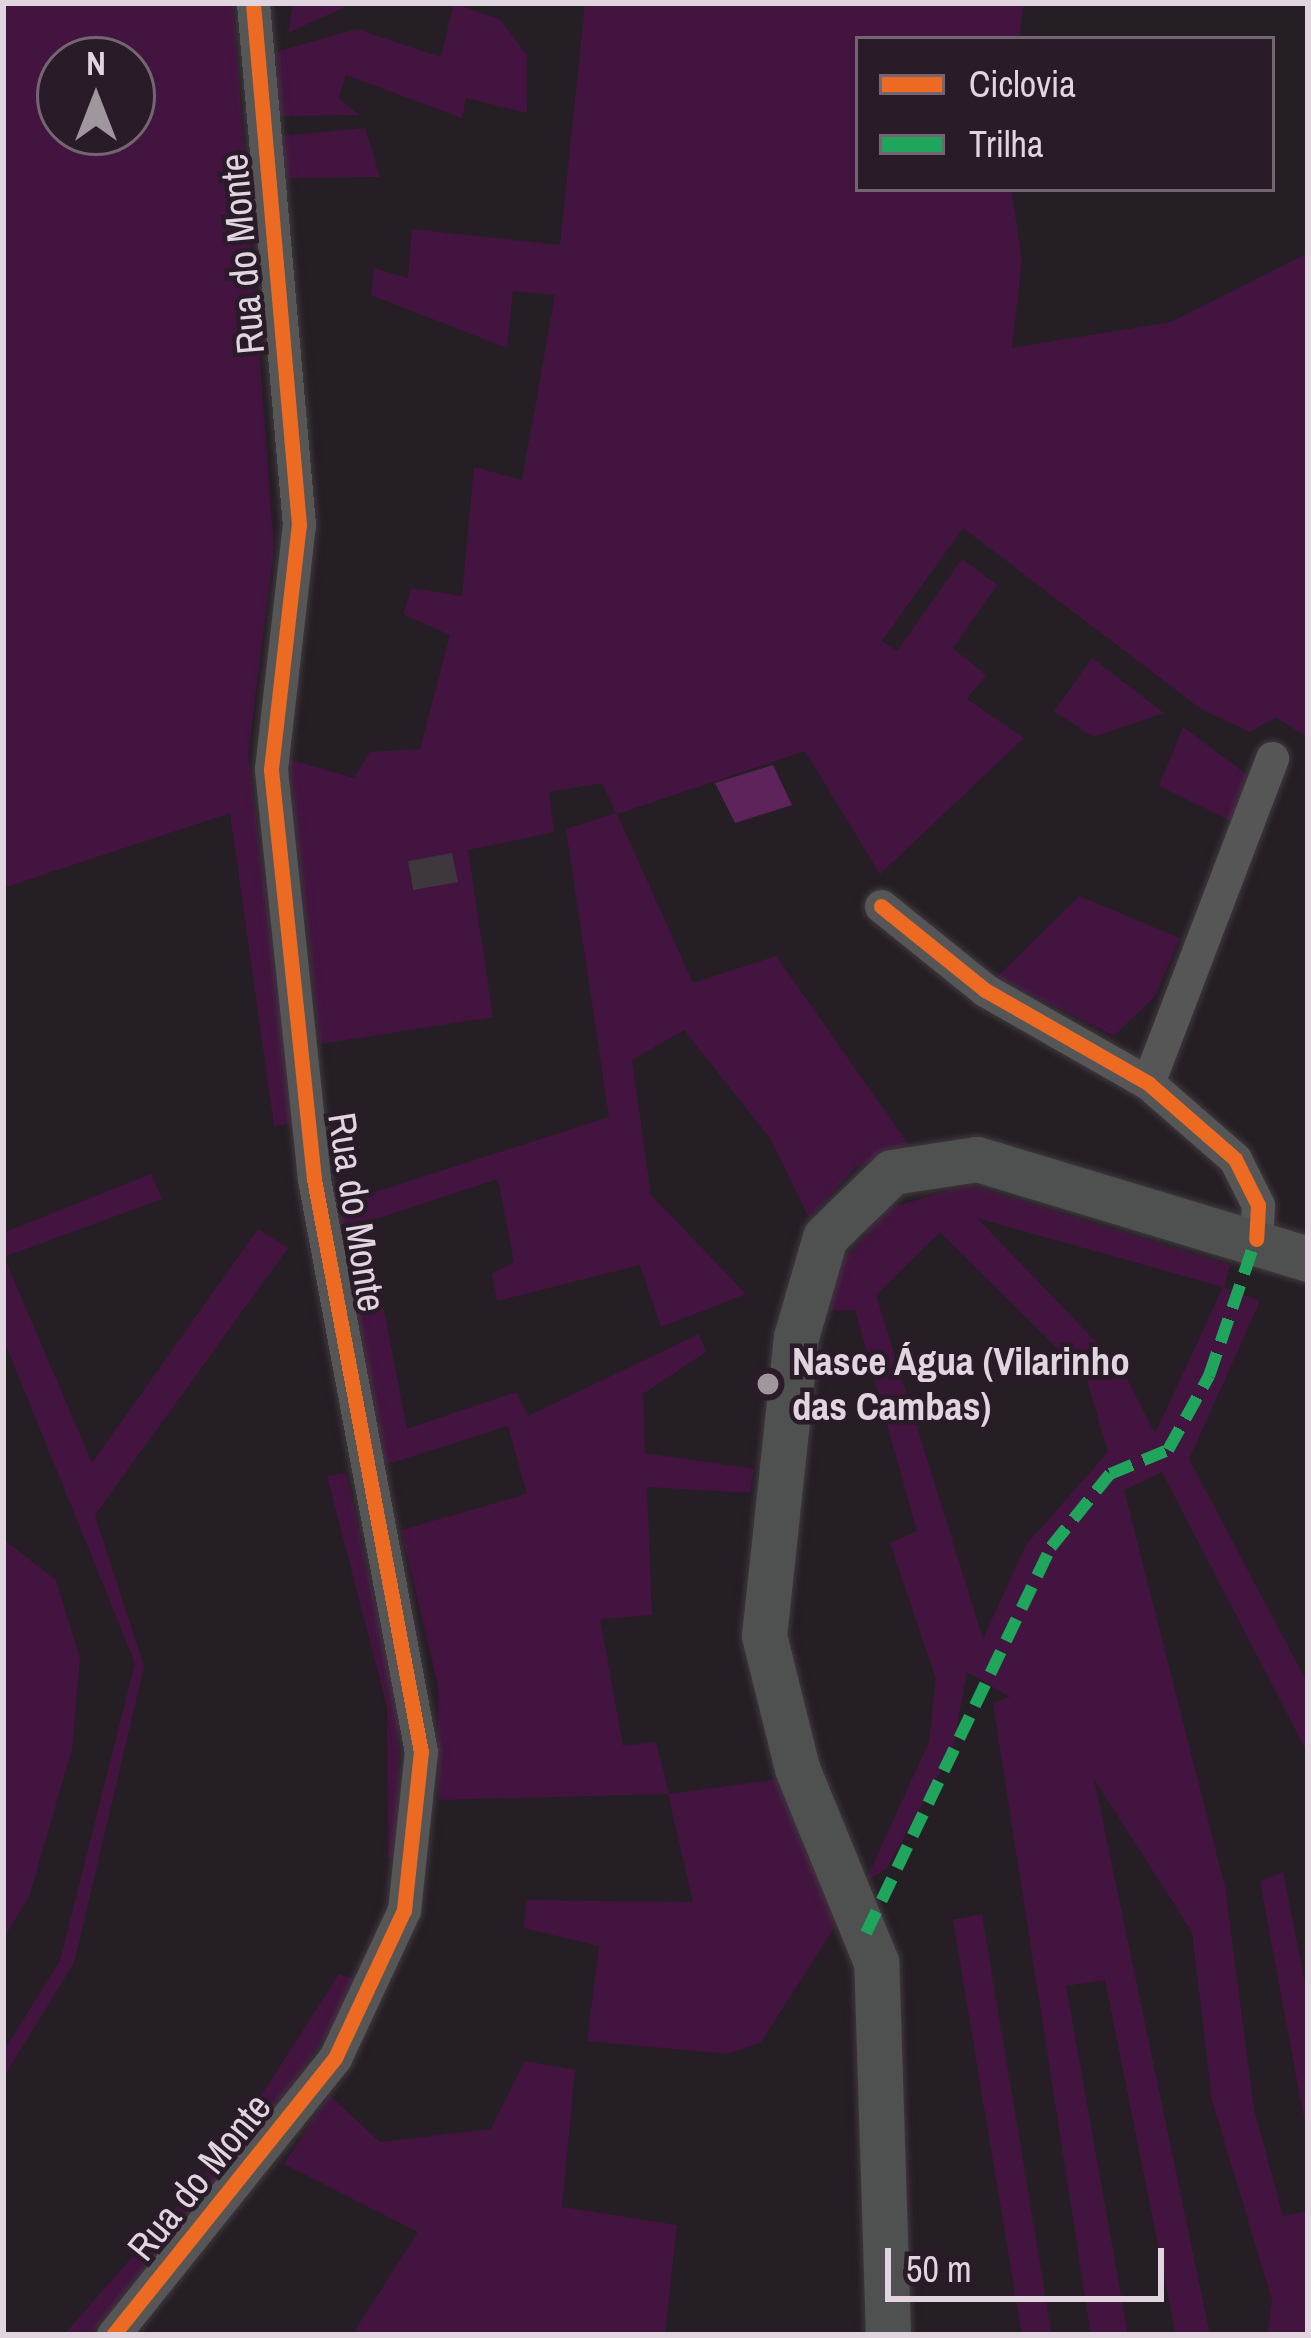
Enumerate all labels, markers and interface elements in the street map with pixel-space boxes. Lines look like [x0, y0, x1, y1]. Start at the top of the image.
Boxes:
north arrow [36, 36, 156, 156]
legend [855, 36, 1275, 192]
text: N [86, 41, 106, 85]
text: Ciclovia [969, 60, 1076, 108]
text: Trilha [969, 120, 1043, 168]
street label: Rua do Monte [210, 152, 274, 356]
street label: Rua do Monte [318, 1109, 396, 1315]
place label: Nasce Água (Vilarinho das Cambas) [792, 1339, 1131, 1430]
marker: Nasce Água (Vilarinho das Cambas) [755, 1371, 781, 1397]
street label: Rua do Monte [118, 2084, 280, 2270]
scale bar [891, 2224, 1170, 2298]
text: 50 m [906, 2245, 972, 2293]

